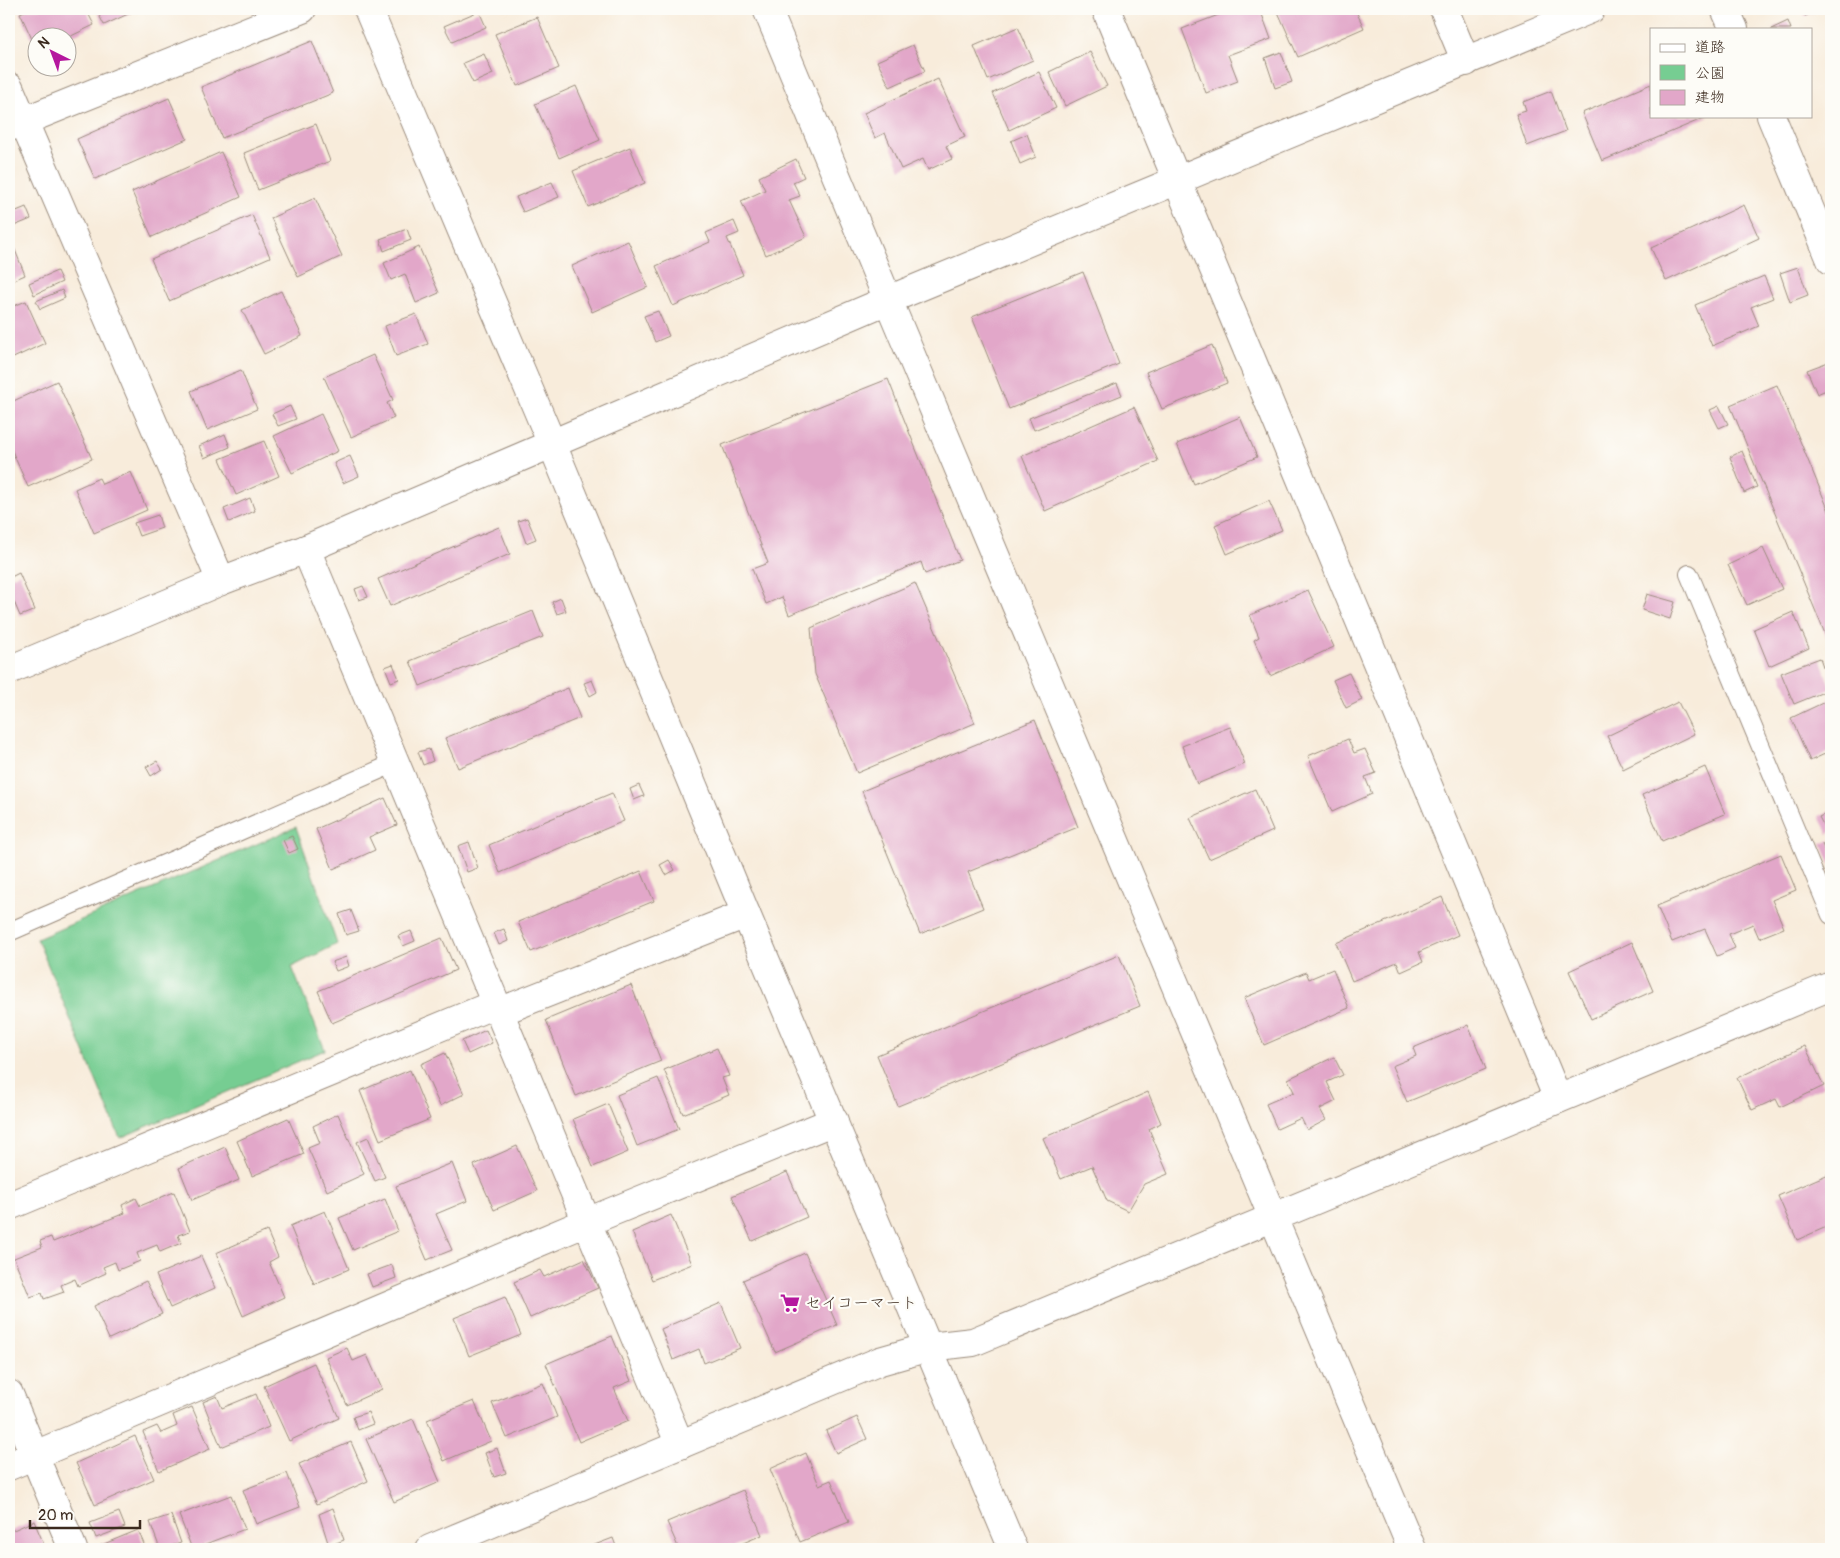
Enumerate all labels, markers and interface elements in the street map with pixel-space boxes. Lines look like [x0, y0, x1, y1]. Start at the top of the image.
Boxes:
north arrow [28, 28, 78, 78]
legend [1650, 28, 1812, 118]
text: N [34, 33, 53, 52]
text: 道路 [1695, 38, 1725, 57]
text: 公園 [1695, 64, 1725, 83]
text: 建物 [1695, 88, 1725, 107]
supermarket icon: セイコーマート [779, 1292, 801, 1314]
place label: セイコーマート [805, 1293, 917, 1313]
scale bar [30, 1498, 140, 1530]
text: 20 m [38, 1506, 73, 1525]

